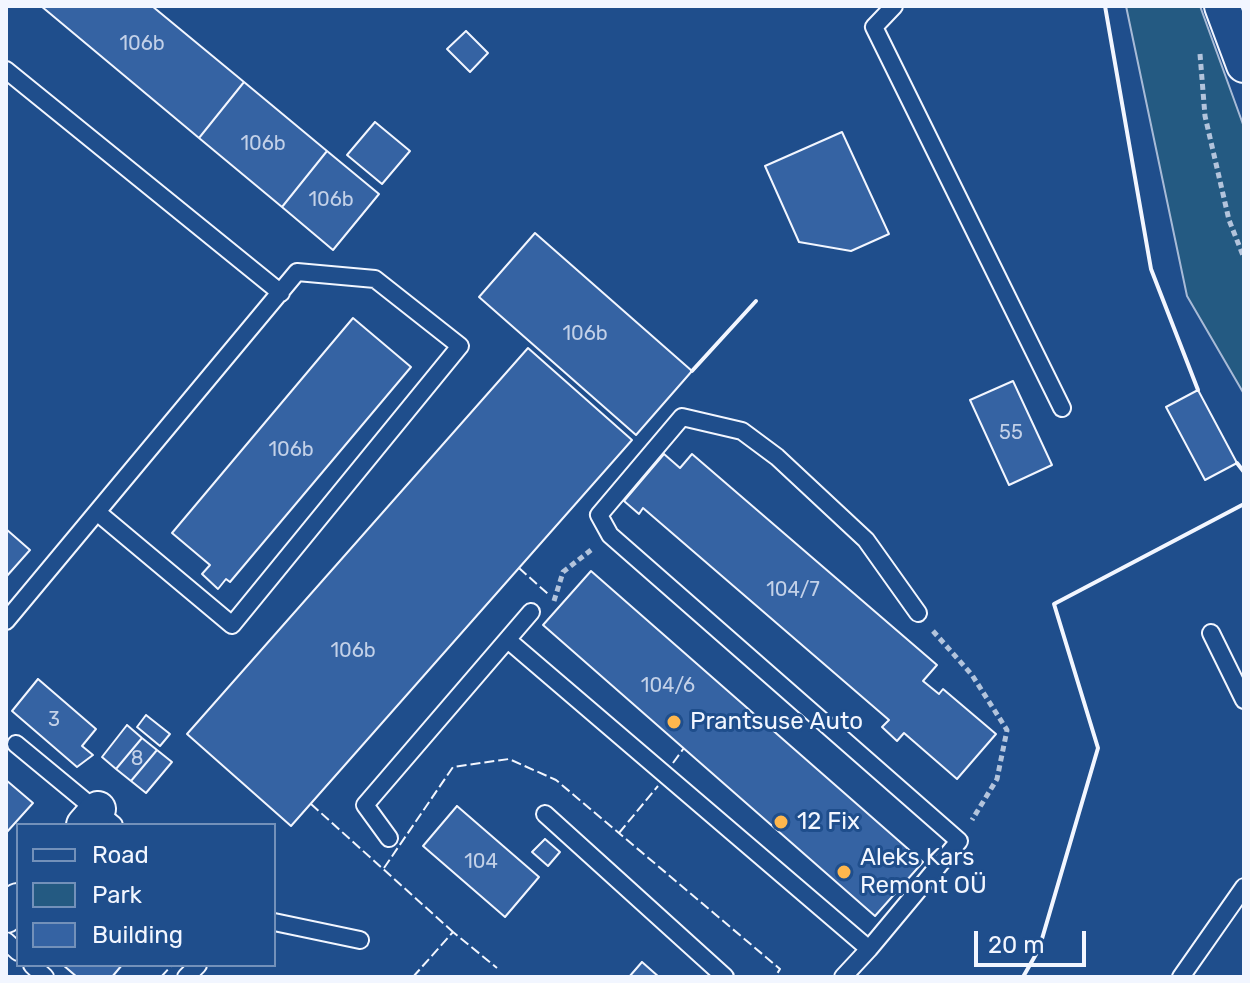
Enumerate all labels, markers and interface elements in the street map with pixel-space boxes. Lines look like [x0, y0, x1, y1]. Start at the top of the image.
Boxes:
house number: 106b [119, 32, 165, 56]
house number: 106b [240, 132, 286, 156]
house number: 106b [308, 188, 354, 212]
house number: 106b [562, 322, 608, 346]
house number: 55 [999, 421, 1023, 445]
house number: 106b [268, 438, 314, 462]
house number: 104/7 [766, 578, 820, 602]
house number: 106b [330, 639, 376, 663]
house number: 104/6 [641, 674, 695, 698]
house number: 3 [48, 708, 60, 732]
place label: Prantsuse Auto [690, 708, 863, 736]
marker: Prantsuse Auto [665, 713, 683, 731]
house number: 8 [131, 747, 143, 771]
place label: 12 Fix [797, 808, 860, 836]
marker: 12 Fix [772, 813, 790, 831]
legend [16, 823, 276, 967]
text: Road [92, 841, 149, 869]
place label: Aleks Kars Remont OÜ [860, 844, 987, 900]
house number: 104 [464, 850, 498, 874]
marker: Aleks Kars Remont OÜ [835, 863, 853, 881]
text: Park [92, 881, 142, 909]
scale bar [978, 915, 1090, 965]
text: Building [92, 921, 183, 949]
text: 20 m [988, 931, 1045, 959]

